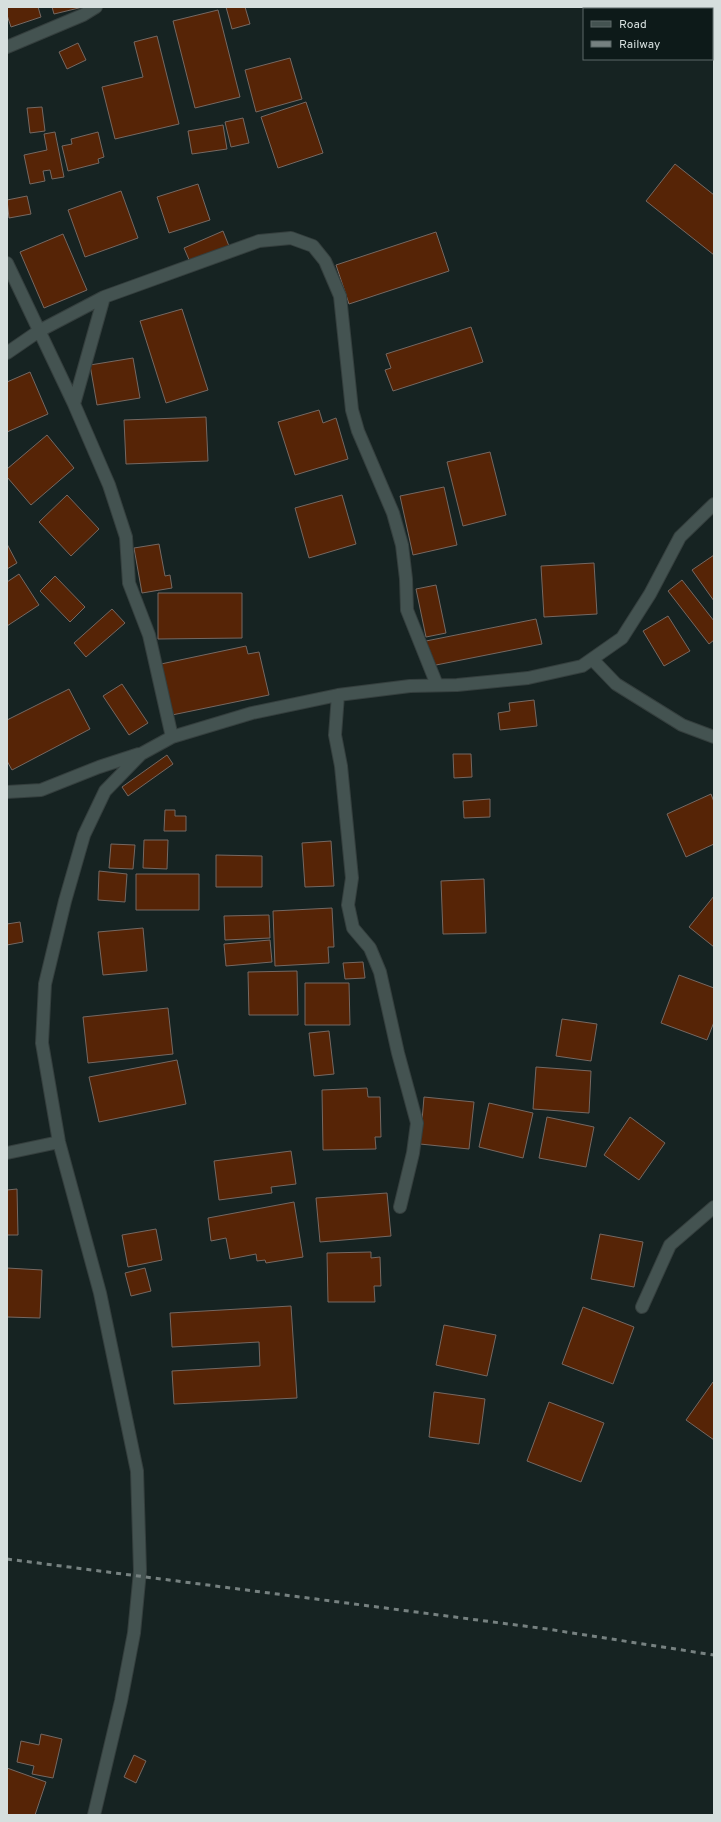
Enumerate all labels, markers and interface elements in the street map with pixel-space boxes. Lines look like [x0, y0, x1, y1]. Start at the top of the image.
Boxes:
legend [583, 8, 713, 60]
text: Road [619, 17, 647, 33]
text: Railway [619, 37, 660, 53]

